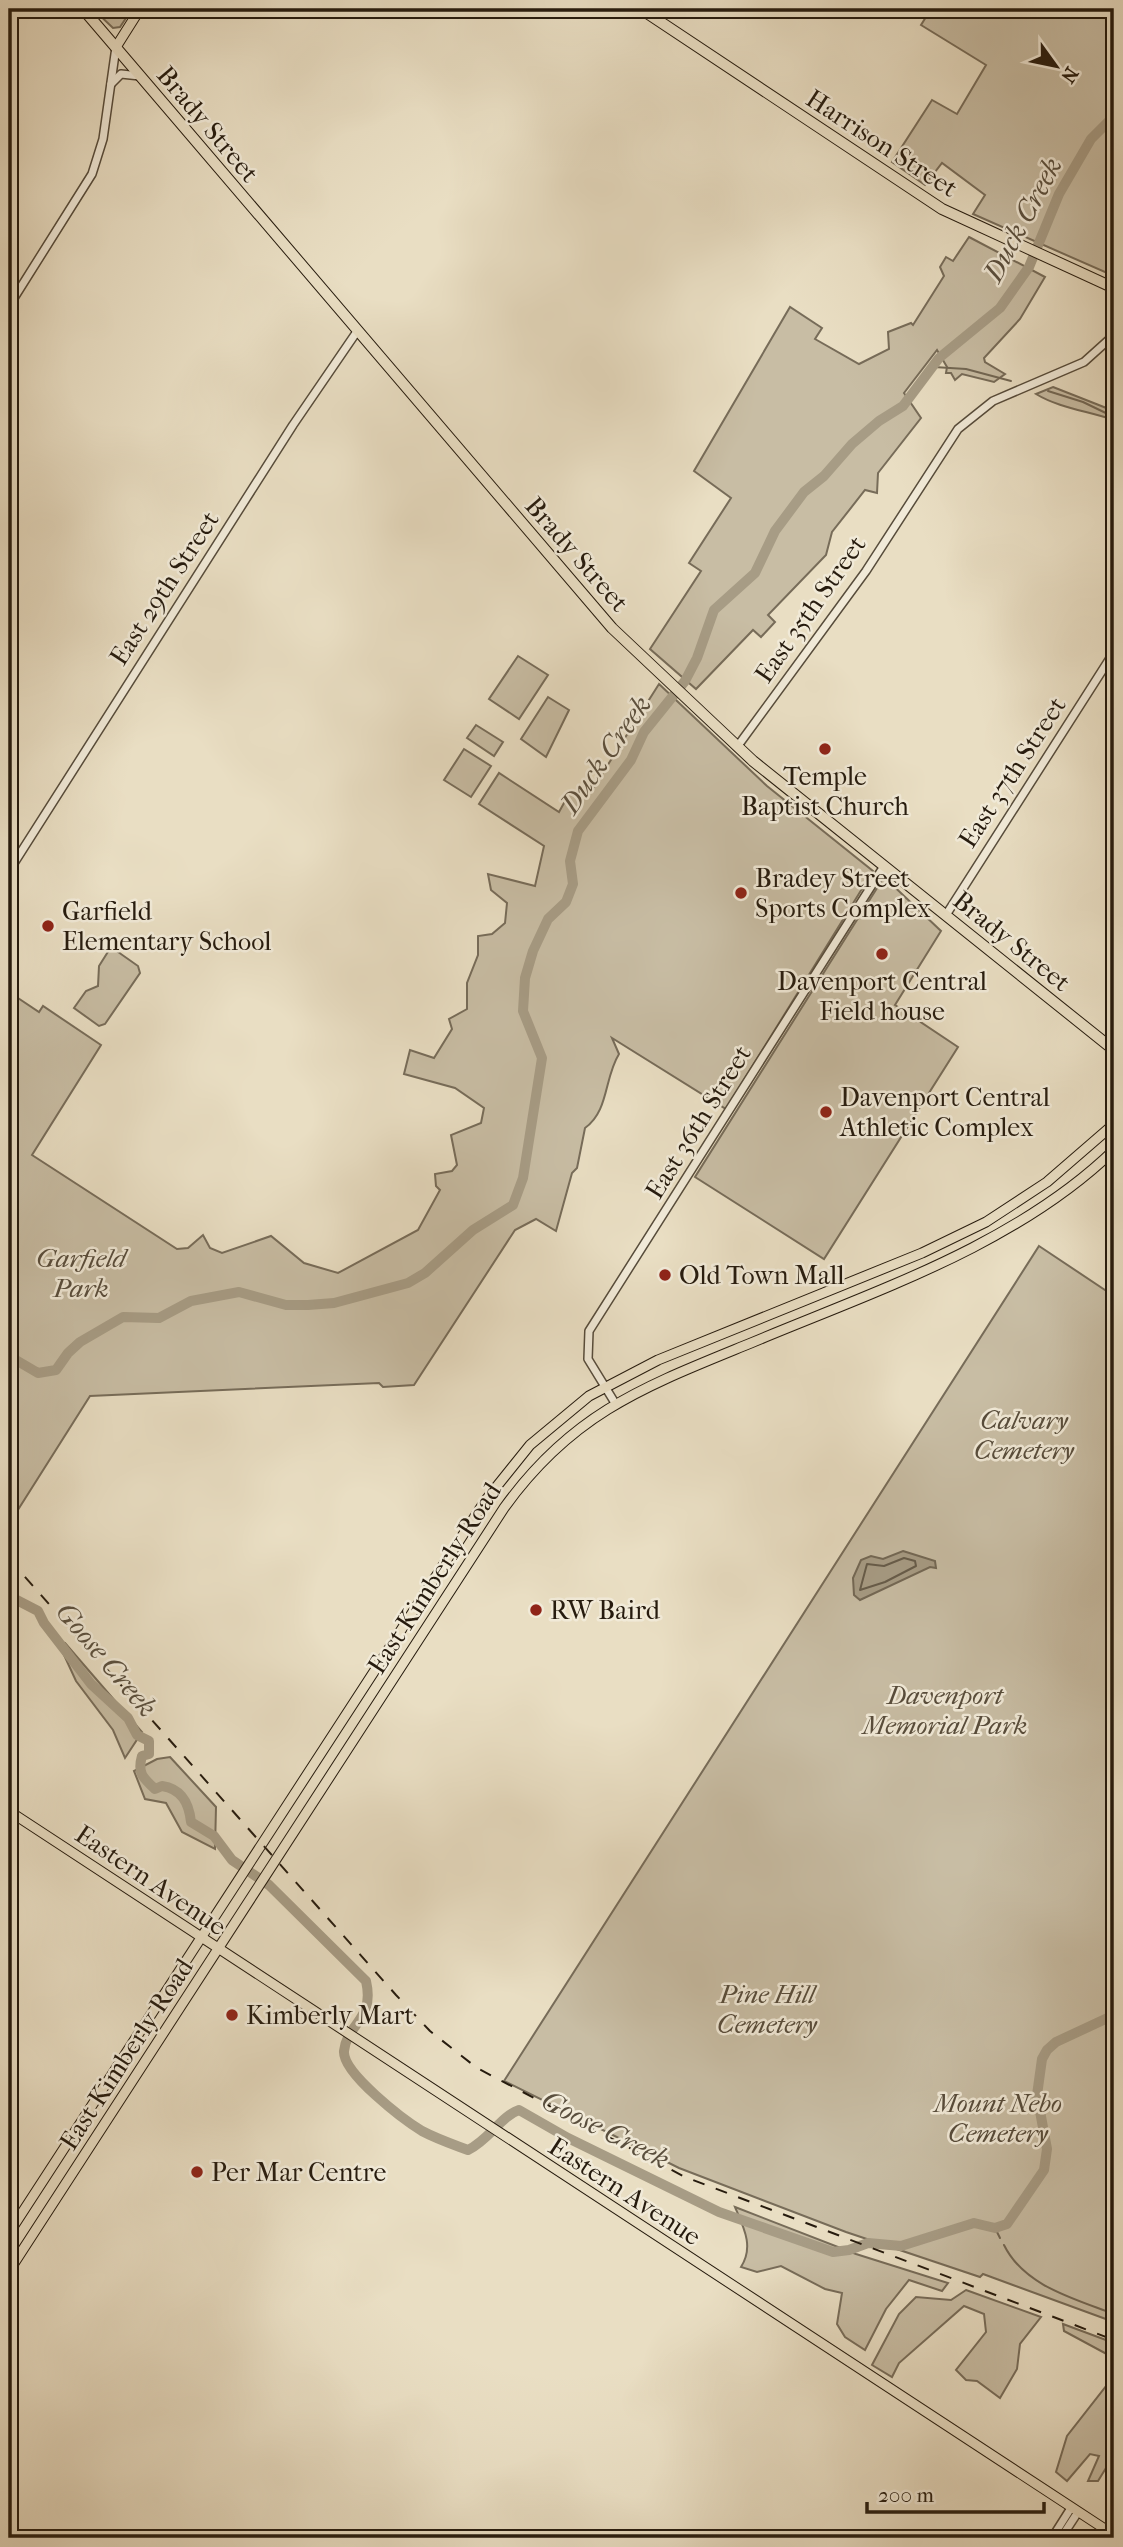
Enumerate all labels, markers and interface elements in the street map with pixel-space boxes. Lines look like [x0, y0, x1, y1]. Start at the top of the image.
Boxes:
north arrow [1021, 32, 1092, 102]
street label: Brady Street [150, 60, 266, 189]
text: N [1056, 63, 1083, 87]
street label: Harrison Street [800, 83, 964, 204]
water label: Duck Creek [975, 151, 1069, 289]
street label: Brady Street [518, 491, 635, 619]
street label: East 29th Street [103, 505, 226, 671]
street label: East 35th Street [748, 529, 873, 689]
water label: Duck Creek [552, 689, 658, 821]
street label: East 37th Street [952, 690, 1073, 854]
marker: Temple Baptist Church [817, 741, 833, 757]
place label: Temple Baptist Church [741, 761, 909, 822]
place label: Bradey Street Sports Complex [755, 863, 931, 924]
marker: Bradey Street Sports Complex [733, 885, 749, 901]
street label: Brady Street [947, 885, 1077, 999]
place label: Garfield Elementary School [62, 896, 271, 957]
marker: Garfield Elementary School [40, 918, 56, 934]
marker: Davenport Central Field house [874, 946, 890, 962]
place label: Davenport Central Field house [777, 966, 987, 1027]
street label: East 36th Street [639, 1039, 758, 1205]
place label: Davenport Central Athletic Complex [839, 1082, 1050, 1143]
marker: Davenport Central Athletic Complex [818, 1104, 834, 1120]
park label: Garfield Park [36, 1243, 129, 1304]
place label: Old Town Mall [679, 1260, 844, 1291]
marker: Old Town Mall [657, 1267, 673, 1283]
park label: Calvary Cemetery [974, 1405, 1075, 1466]
street label: East Kimberly Road [361, 1476, 508, 1680]
water label: Goose Creek [49, 1595, 164, 1723]
place label: RW Baird [550, 1595, 661, 1626]
marker: RW Baird [528, 1602, 544, 1618]
park label: Davenport Memorial Park [861, 1680, 1027, 1741]
street label: Eastern Avenue [69, 1819, 232, 1942]
street label: East Kimberly Road [53, 1952, 200, 2156]
park label: Pine Hill Cemetery [717, 1979, 818, 2040]
place label: Kimberly Mart [246, 2000, 415, 2031]
marker: Kimberly Mart [224, 2007, 240, 2023]
water label: Goose Creek [536, 2083, 675, 2176]
park label: Mount Nebo Cemetery [932, 2088, 1062, 2149]
street label: Eastern Avenue [543, 2131, 707, 2252]
place label: Per Mar Centre [211, 2157, 387, 2188]
marker: Per Mar Centre [189, 2164, 205, 2180]
scale bar [867, 2470, 1044, 2514]
text: 200 m [878, 2483, 934, 2507]

